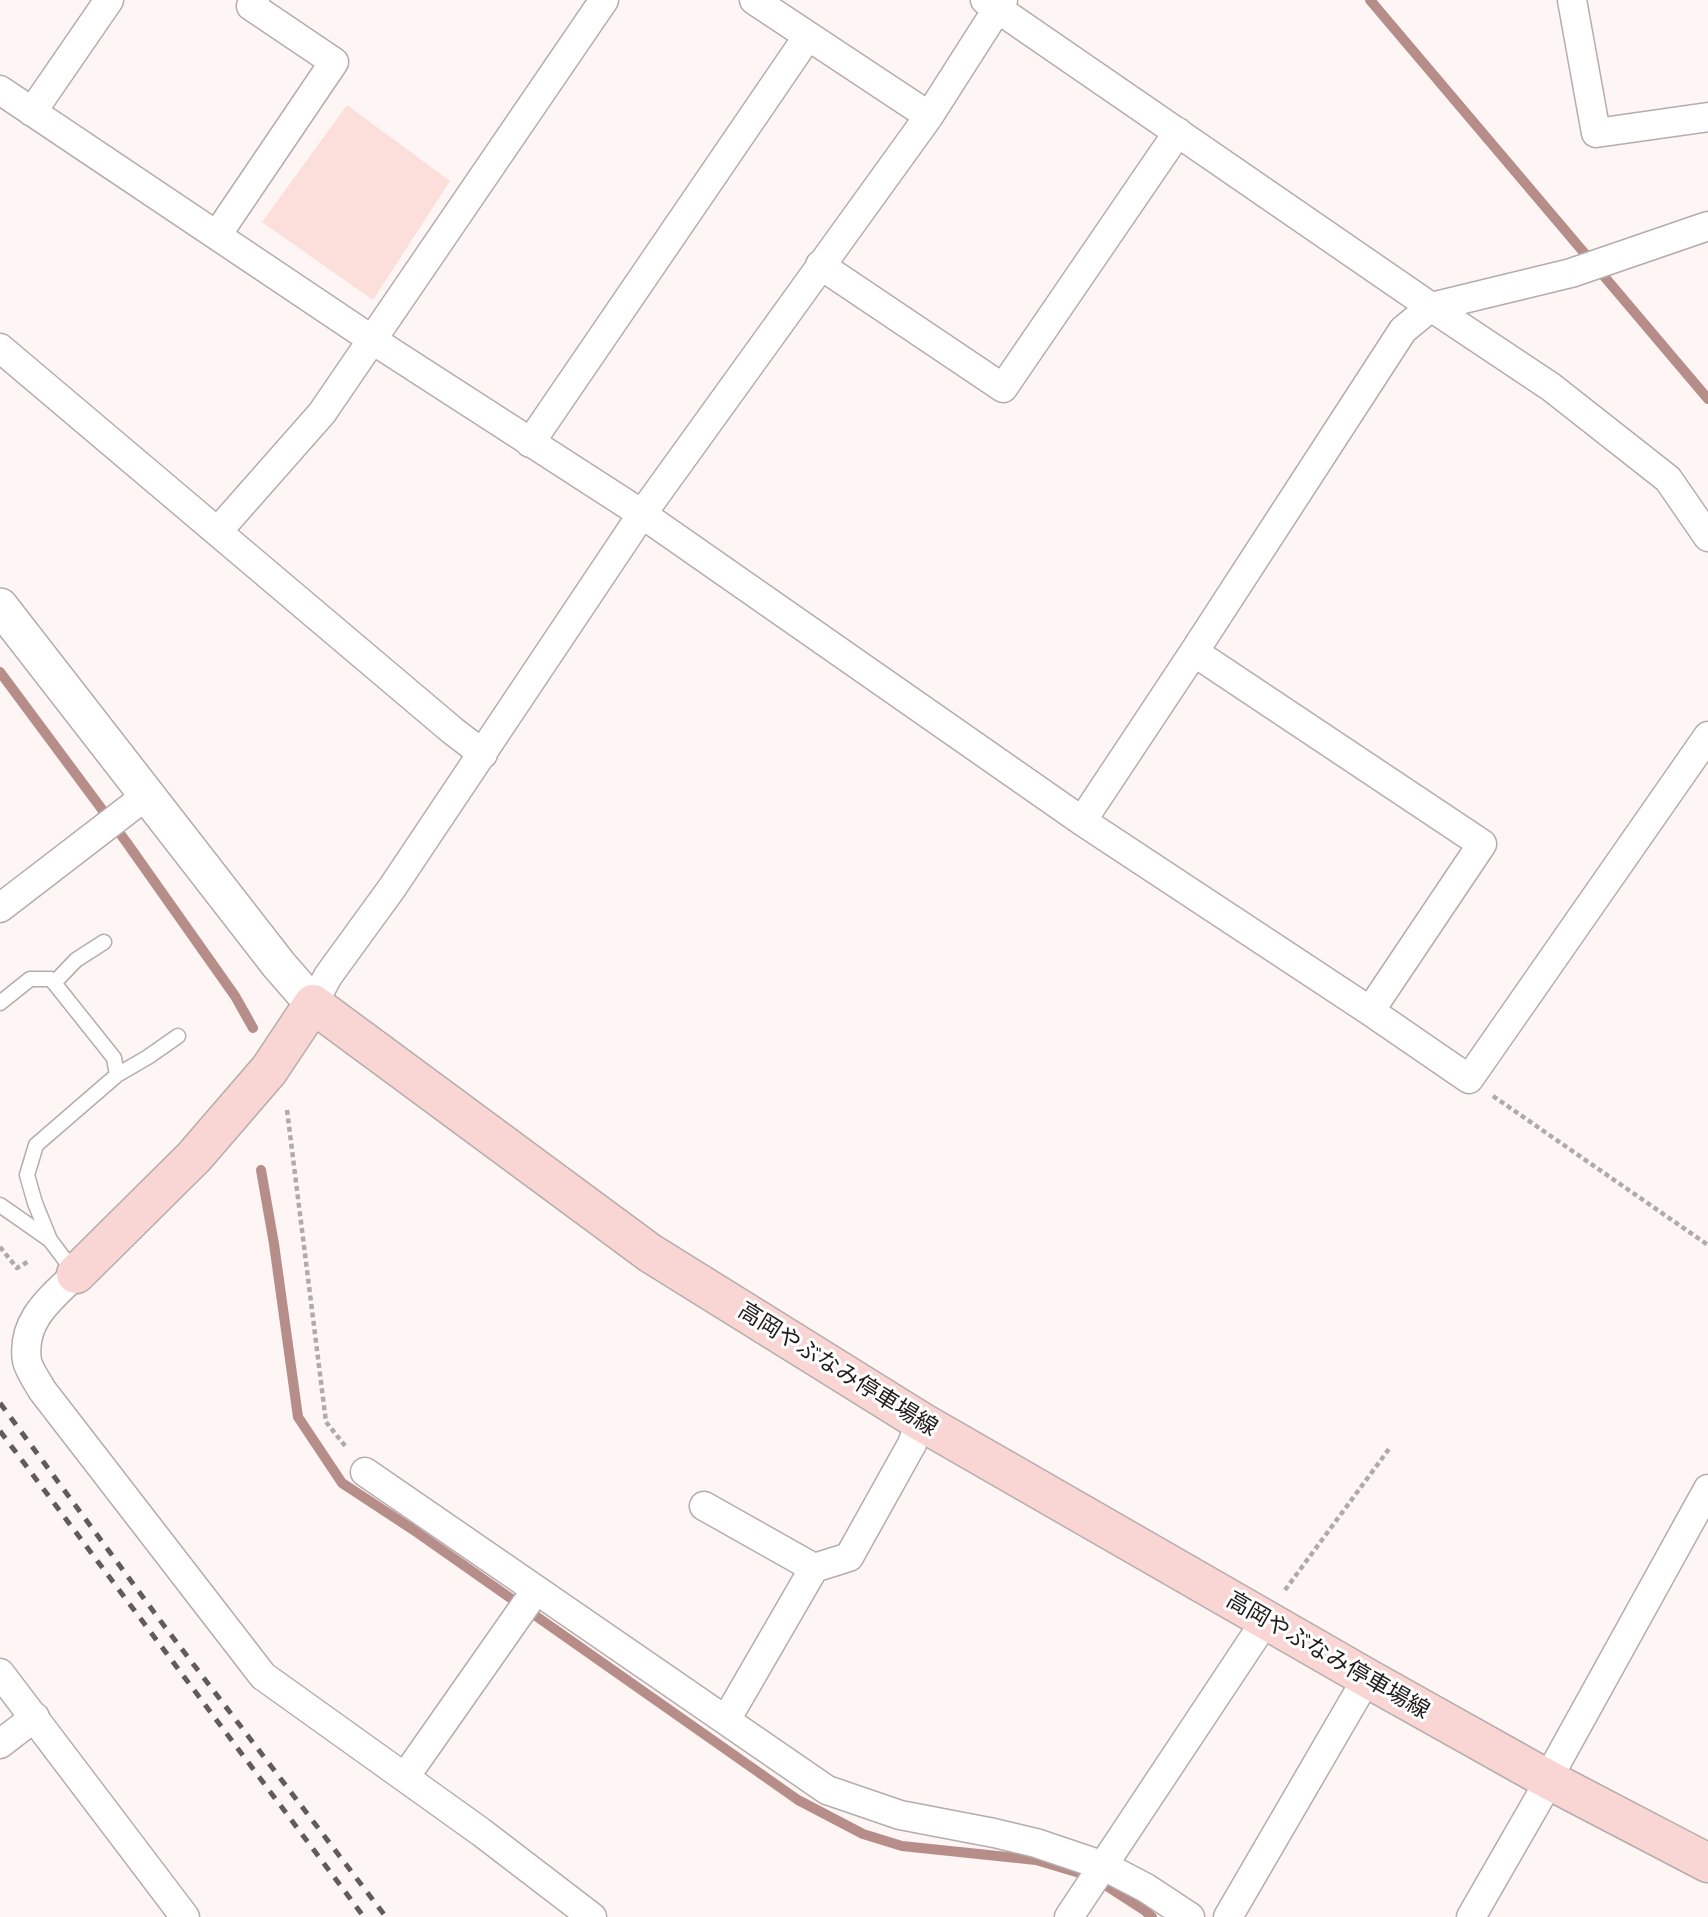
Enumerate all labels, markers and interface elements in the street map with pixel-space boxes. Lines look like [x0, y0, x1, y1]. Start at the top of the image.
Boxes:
street label: 高岡やぶなみ停車場線 [733, 1296, 943, 1442]
street label: 高岡やぶなみ停車場線 [1222, 1586, 1434, 1724]

